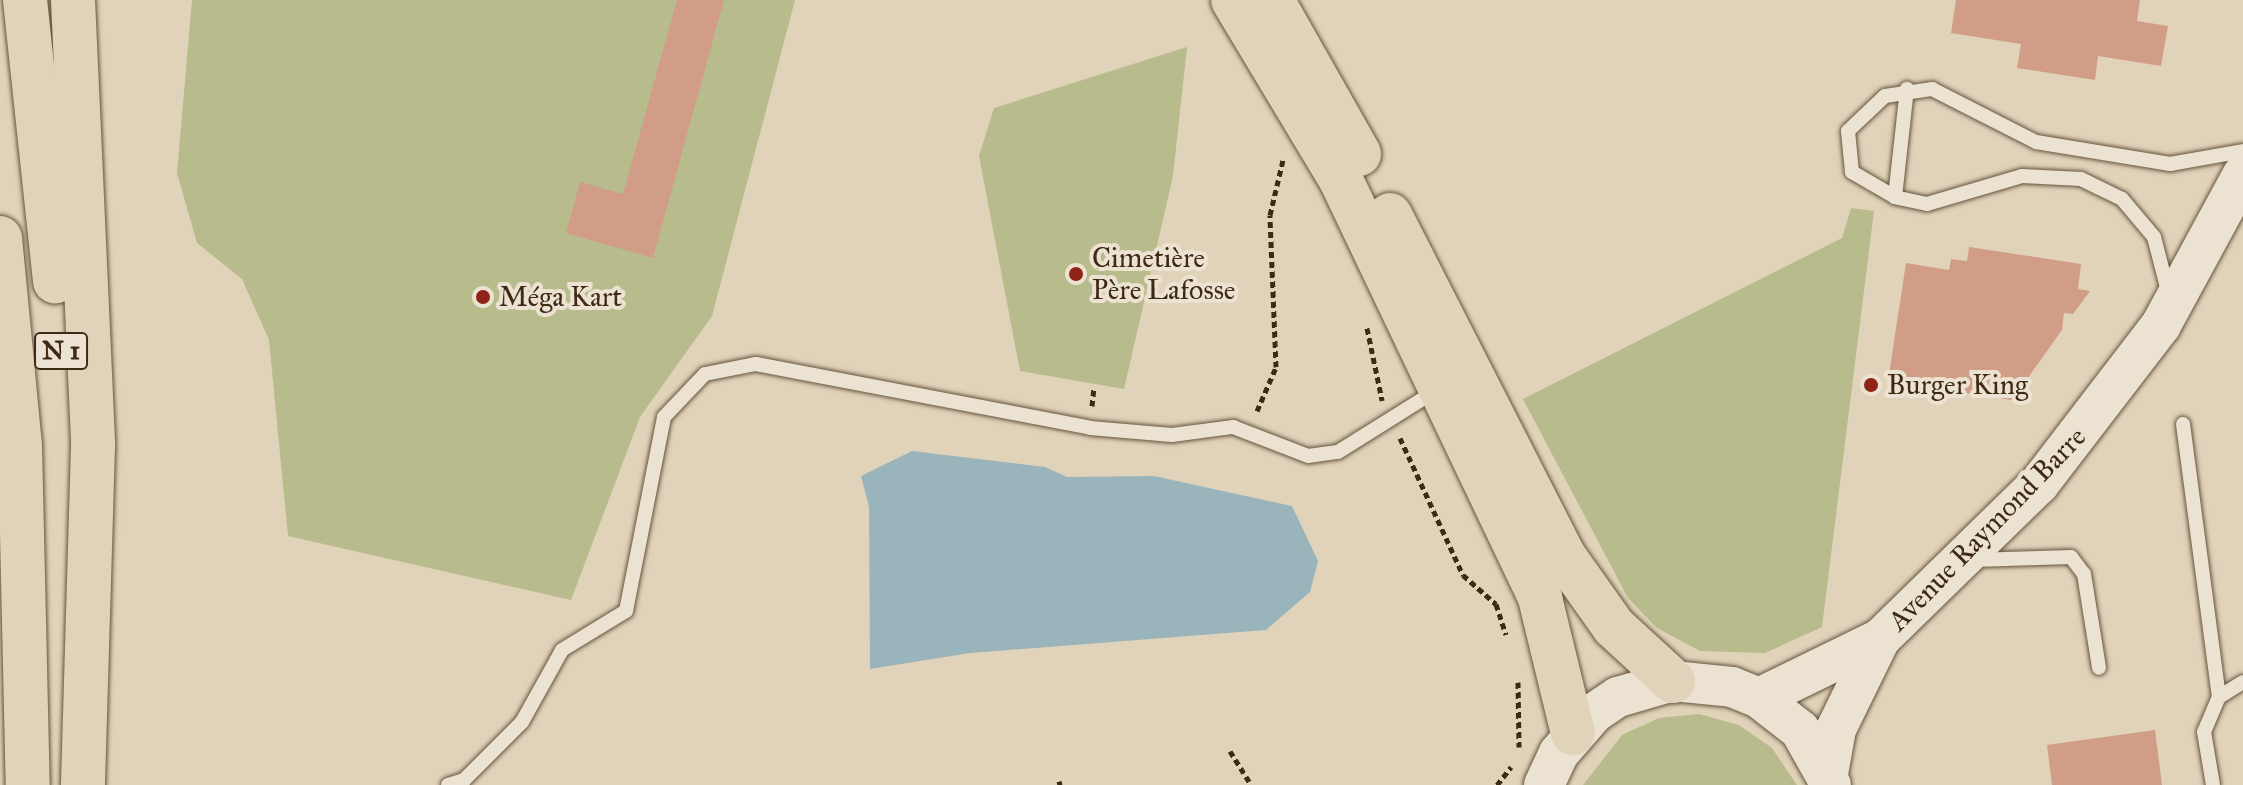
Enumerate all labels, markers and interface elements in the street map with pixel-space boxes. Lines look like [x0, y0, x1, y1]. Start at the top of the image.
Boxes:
place label: Cimetière Père Lafosse [1092, 241, 1236, 307]
marker: Cimetière Père Lafosse [1067, 265, 1085, 283]
place label: Méga Kart [499, 280, 622, 314]
marker: Méga Kart [474, 288, 492, 306]
road number: N 1 [33, 329, 89, 373]
place label: Burger King [1887, 368, 2028, 402]
marker: Burger King [1862, 376, 1880, 394]
street label: Avenue Raymond Barre [1881, 420, 2093, 638]

